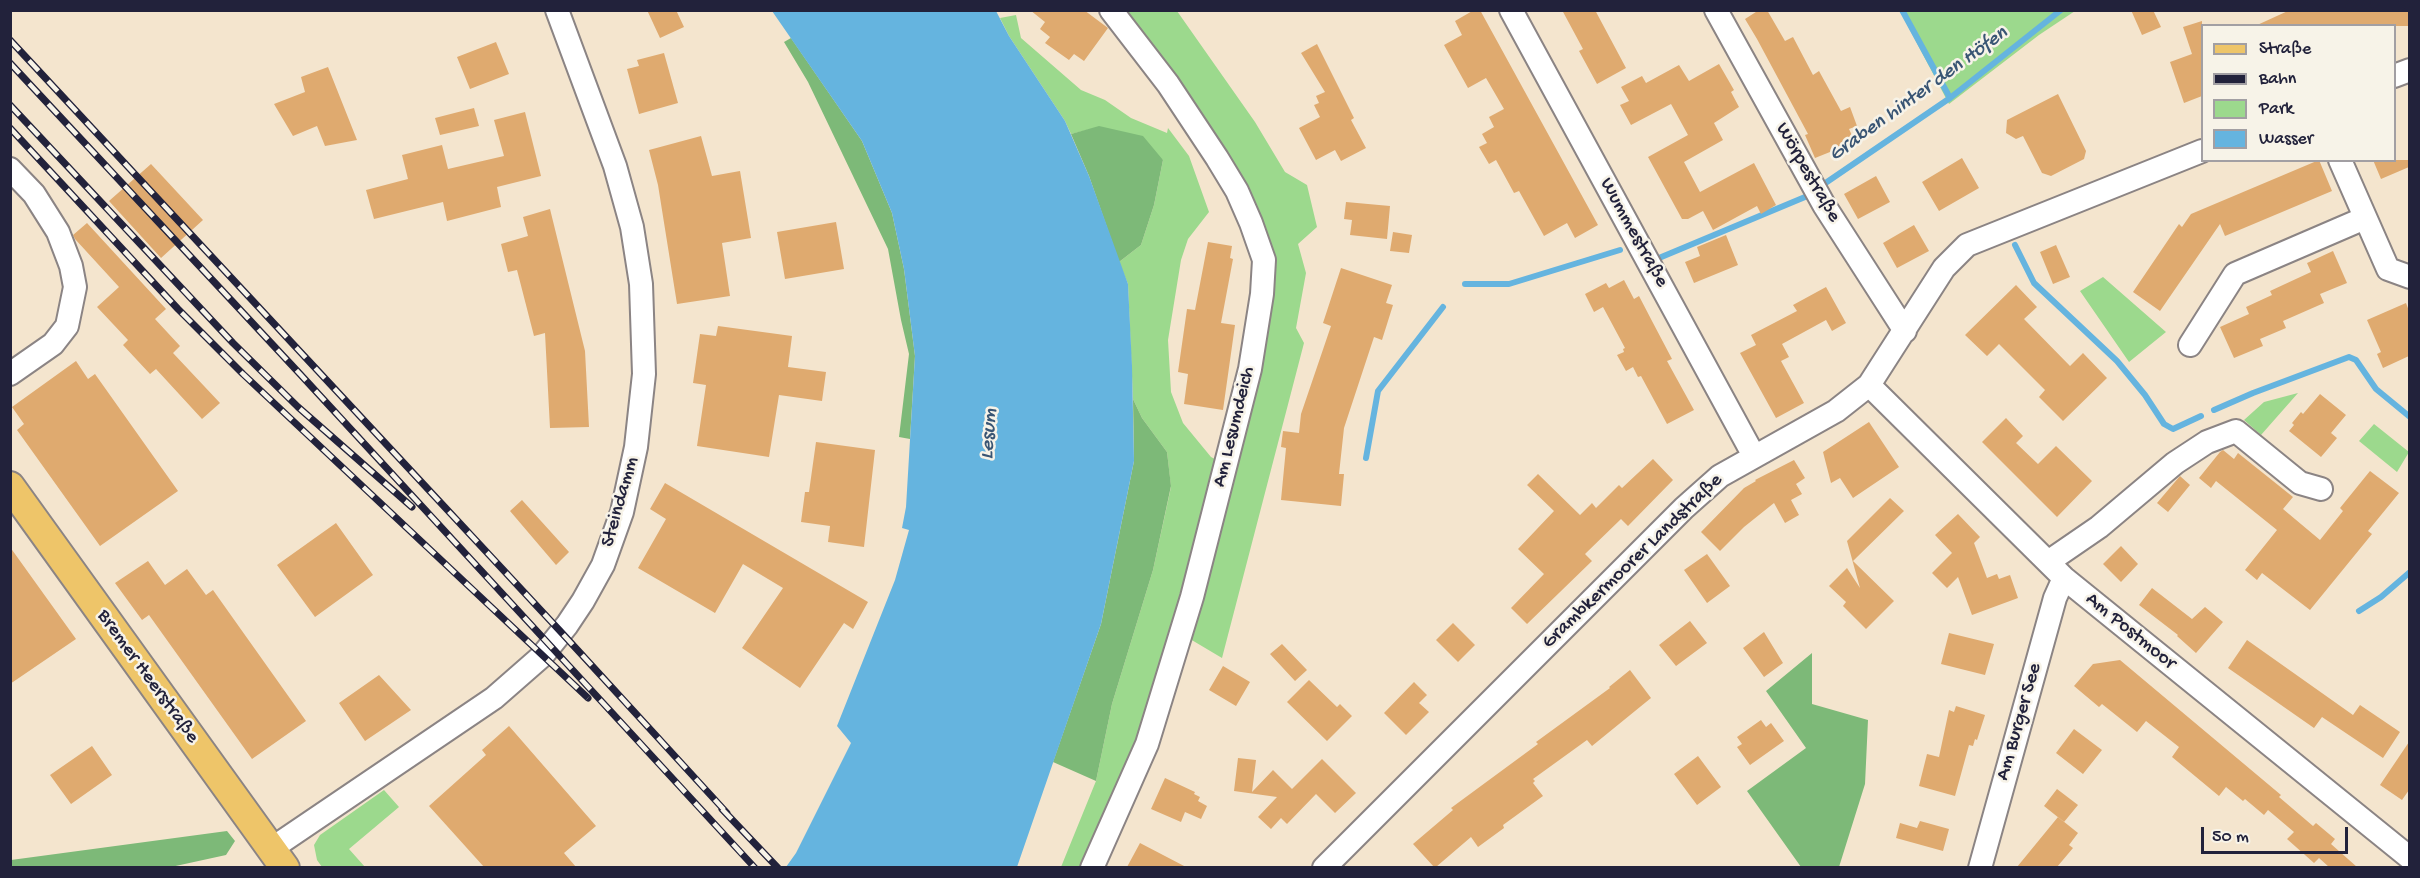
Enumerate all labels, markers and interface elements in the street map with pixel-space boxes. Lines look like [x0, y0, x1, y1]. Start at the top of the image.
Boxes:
water label: Graben hinter den Höfen [1825, 22, 2013, 168]
legend [2201, 24, 2396, 162]
text: Straße [2259, 39, 2311, 60]
text: Bahn [2259, 69, 2296, 90]
text: Park [2259, 99, 2293, 120]
street label: Wörpestraße [1769, 119, 1845, 227]
text: Wasser [2259, 129, 2313, 150]
street label: Wummestraße [1593, 174, 1673, 292]
street label: Am Lesumdeich [1208, 364, 1262, 490]
water label: Lesum [976, 408, 1004, 460]
street label: Steindamm [597, 454, 645, 550]
street label: Grambkermoorer Landstraße [1538, 469, 1728, 655]
street label: Am Postmoor [2080, 588, 2180, 676]
street label: Bremer Heerstraße [90, 606, 204, 748]
street label: Am Burger See [1992, 661, 2048, 783]
scale bar [2204, 815, 2351, 853]
text: 50 m [2212, 827, 2249, 848]

